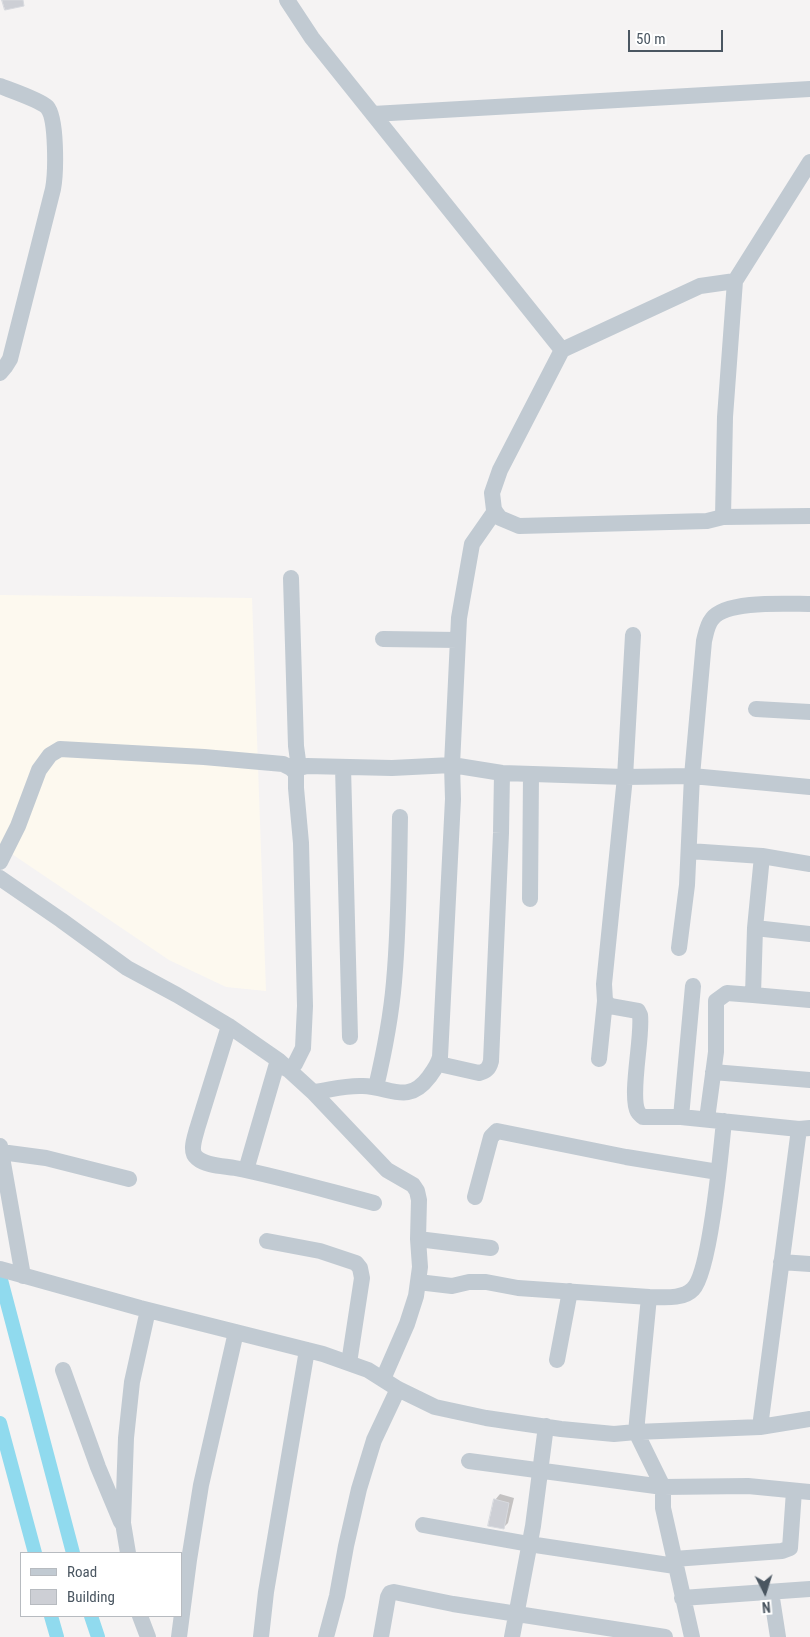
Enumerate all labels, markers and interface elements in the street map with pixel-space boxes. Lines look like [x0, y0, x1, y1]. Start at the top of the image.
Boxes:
scale bar [630, 20, 725, 52]
text: 50 m [636, 30, 666, 48]
legend [20, 1552, 182, 1617]
text: Road [67, 1563, 97, 1581]
north arrow [740, 1567, 790, 1617]
text: Building [67, 1588, 115, 1606]
text: N [761, 1599, 771, 1615]

